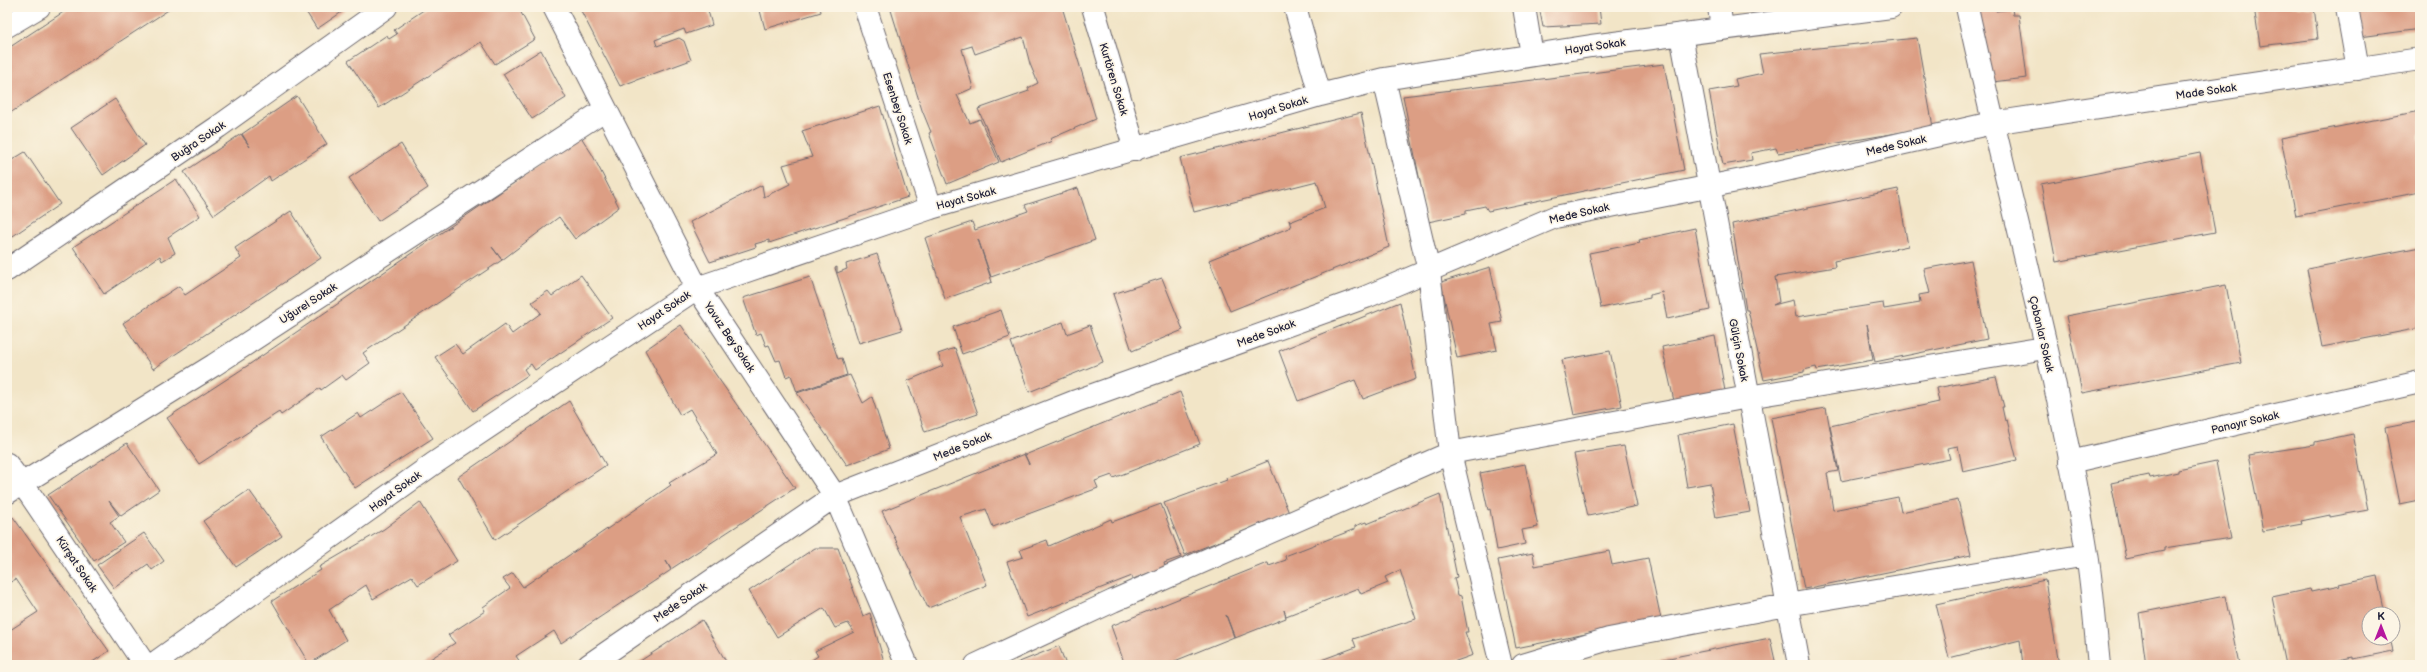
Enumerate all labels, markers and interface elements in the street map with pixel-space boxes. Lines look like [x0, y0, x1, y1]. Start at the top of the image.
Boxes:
street label: Hayat Sokak [1564, 36, 1627, 57]
street label: Kurtören Sokak [1096, 41, 1131, 118]
street label: Esenbey Sokak [880, 71, 915, 146]
street label: Made Sokak [2175, 81, 2238, 102]
street label: Hayat Sokak [1247, 93, 1310, 124]
street label: Buğra Sokak [169, 118, 228, 164]
street label: Mede Sokak [1865, 132, 1928, 159]
street label: Hayat Sokak [935, 184, 998, 213]
street label: Mede Sokak [1548, 200, 1611, 227]
street label: Uğurel Sokak [277, 280, 340, 327]
street label: Hayat Sokak [635, 288, 694, 333]
street label: Çobanlar Sokak [2026, 295, 2057, 374]
street label: Yavuz Bey Sokak [701, 299, 758, 375]
street label: Mede Sokak [1235, 317, 1298, 350]
street label: Gülçin Sokak [1726, 317, 1751, 383]
street label: Panayır Sokak [2210, 408, 2281, 437]
street label: Mede Sokak [931, 429, 994, 464]
street label: Hayat Sokak [367, 468, 424, 515]
street label: Kürşat Sokak [53, 534, 100, 595]
street label: Mede Sokak [651, 580, 710, 625]
north arrow [2361, 606, 2401, 646]
text: K [2377, 610, 2385, 623]

